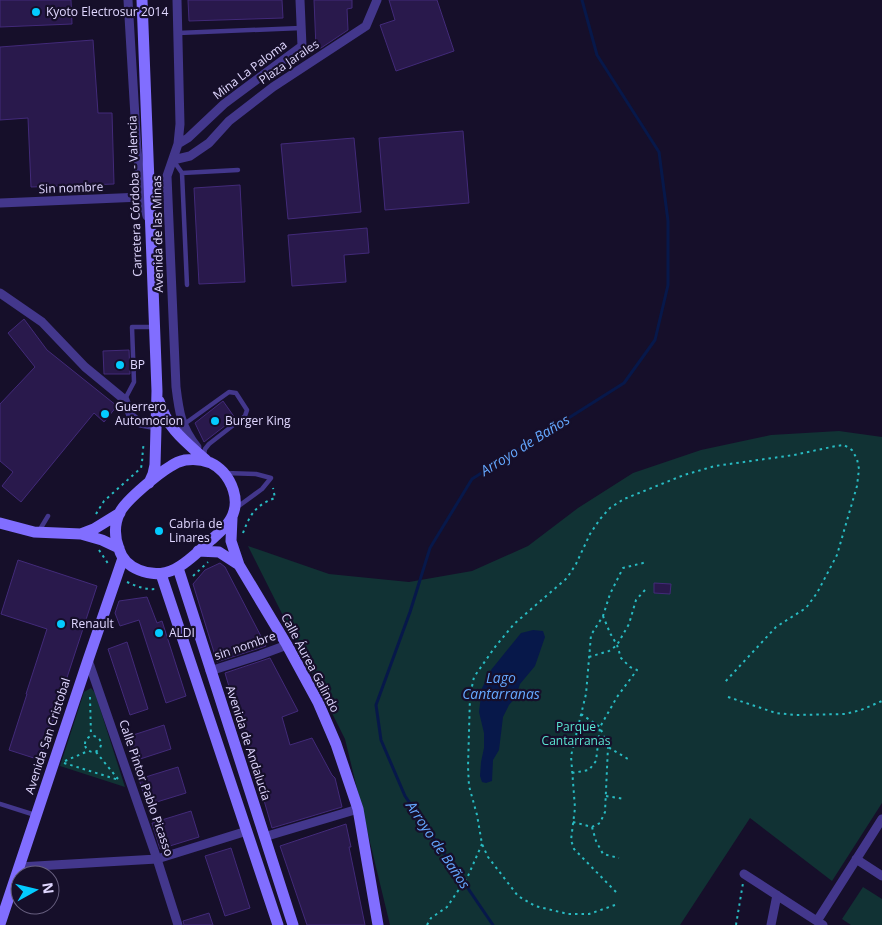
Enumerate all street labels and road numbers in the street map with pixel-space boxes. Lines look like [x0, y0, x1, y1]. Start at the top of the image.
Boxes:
street label: Plaza Jarales [255, 35, 322, 88]
street label: Mina La Paloma [209, 36, 290, 103]
street label: Carretera Córdoba - Valencia [123, 115, 146, 277]
street label: Avenida de las Minas [148, 175, 167, 293]
street label: Sin nombre [38, 178, 104, 197]
street label: Calle Áurea Galindo [277, 610, 344, 715]
street label: sin nombre [212, 627, 278, 664]
street label: Avenida San Cristobal [21, 676, 74, 796]
street label: Avenida de Andalucía [222, 683, 275, 802]
street label: Calle Pintor Pablo Picasso [115, 717, 178, 858]

